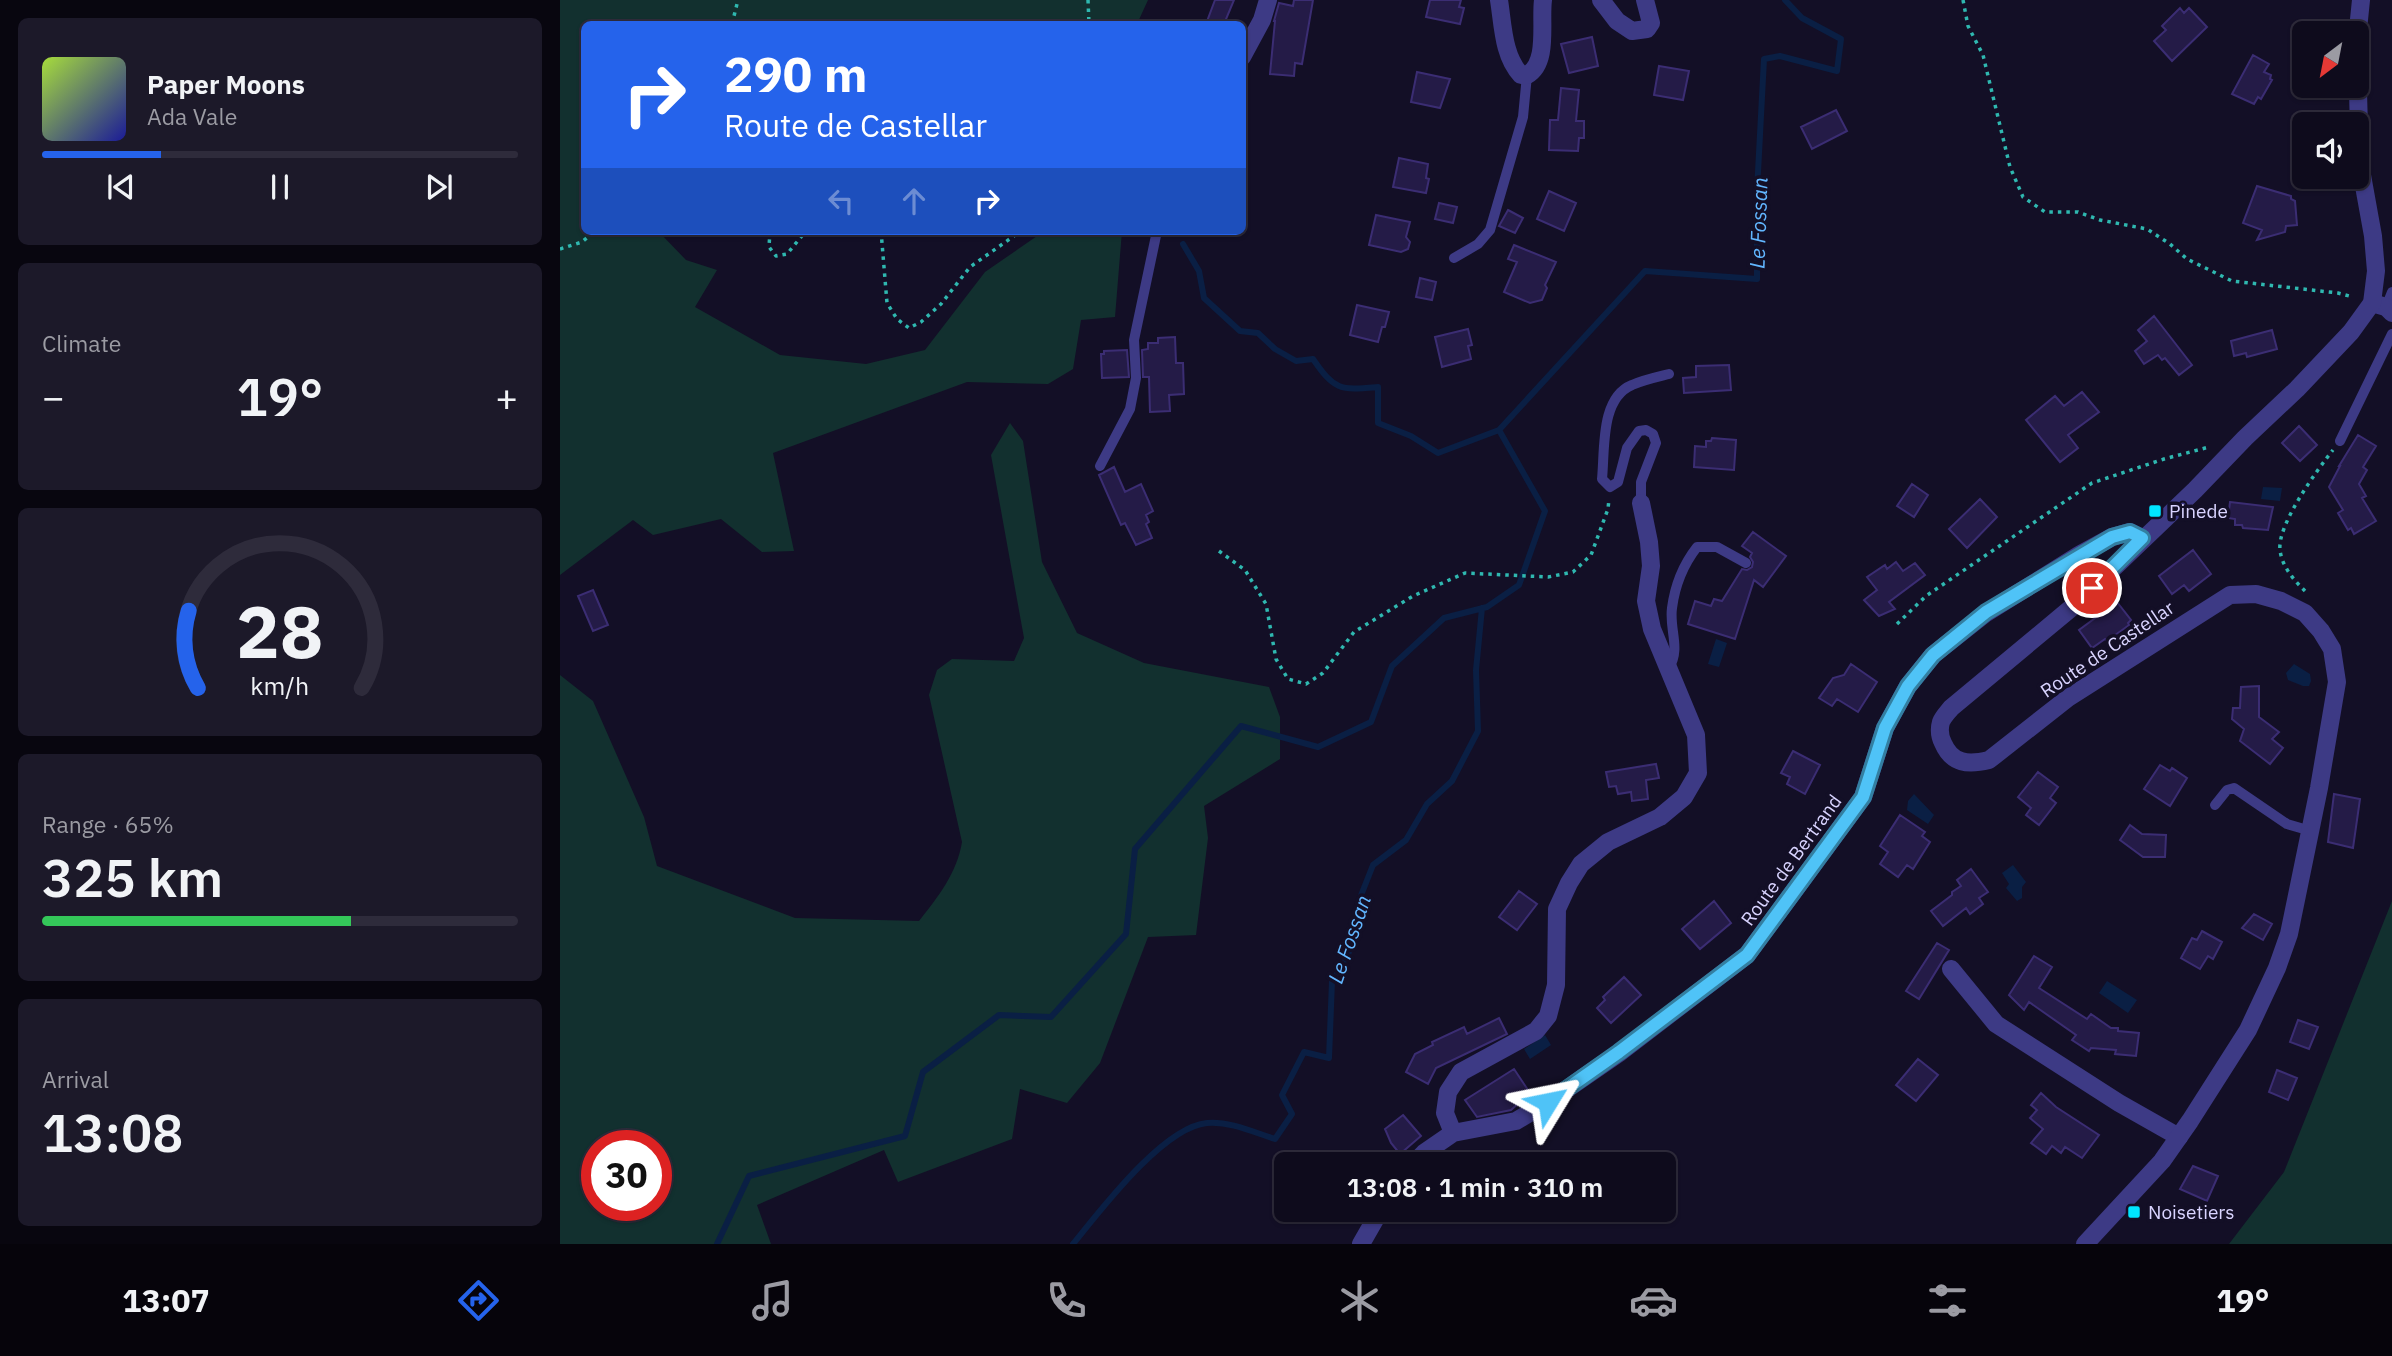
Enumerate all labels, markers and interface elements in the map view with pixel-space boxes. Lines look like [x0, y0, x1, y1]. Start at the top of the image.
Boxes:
north arrow [2292, 21, 2370, 98]
map controls [2292, 21, 2369, 189]
text: 290 m [724, 42, 868, 105]
icon: right [609, 49, 700, 140]
text: Paper Moons [147, 67, 305, 101]
text: Ada Vale [147, 101, 237, 131]
text: Route de Castellar [724, 104, 987, 146]
button: sound [2292, 112, 2369, 189]
icon: previous [102, 168, 140, 206]
icon: pause [261, 168, 299, 206]
icon: next [420, 168, 458, 206]
water label: Le Fossan [1742, 177, 1774, 269]
icon: left [822, 182, 860, 220]
icon: ahead [895, 182, 933, 220]
icon: right [968, 182, 1006, 220]
text: Climate [42, 328, 121, 358]
text: 19° [237, 363, 323, 430]
text: − [42, 372, 65, 421]
text: + [495, 372, 518, 421]
place label: Pinede [2169, 499, 2228, 523]
marker: Pinede [2147, 503, 2163, 519]
pin [2062, 558, 2122, 618]
icon: arrive [2073, 569, 2111, 607]
text: 28 [236, 583, 324, 678]
street label: Route de Castellar [2036, 595, 2178, 703]
text: km/h [251, 669, 309, 702]
street label: Route de Bertrand [1735, 790, 1847, 930]
text: Range · 65% [42, 809, 174, 839]
text: 325 km [42, 844, 223, 911]
water label: Le Fossan [1321, 891, 1377, 987]
text: Arrival [42, 1064, 109, 1094]
position arrow [1511, 1065, 1585, 1139]
text: 13:08 [42, 1099, 183, 1166]
speed limit sign: 30 [581, 1130, 672, 1221]
text: 13:08 · 1 min · 310 m [1347, 1170, 1603, 1204]
place label: Noisetiers [2148, 1200, 2235, 1224]
marker: Noisetiers [2126, 1204, 2142, 1220]
icon: directions [454, 1276, 503, 1325]
icon: music [748, 1276, 797, 1325]
icon: phone [1042, 1276, 1091, 1325]
icon: climate [1335, 1276, 1384, 1325]
icon: car [1629, 1276, 1678, 1325]
icon: filters [1923, 1276, 1972, 1325]
text: 13:07 [122, 1279, 210, 1321]
text: 19° [2216, 1279, 2270, 1321]

